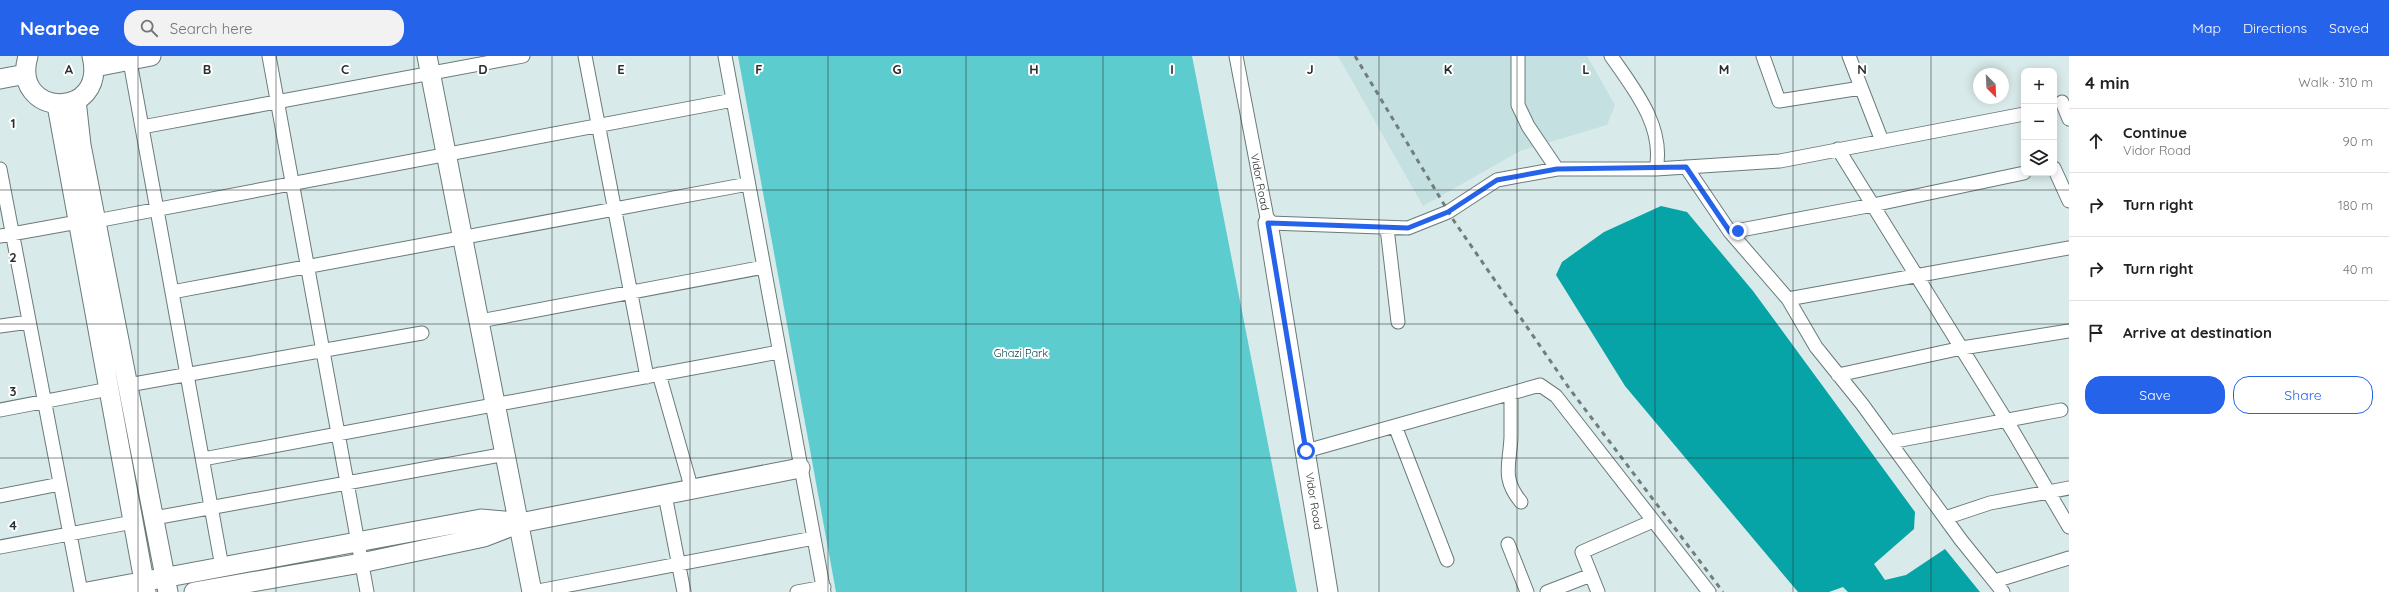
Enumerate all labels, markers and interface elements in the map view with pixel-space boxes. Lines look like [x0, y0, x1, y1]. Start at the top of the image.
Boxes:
search box [124, 10, 404, 46]
text: Nearbee [20, 16, 100, 40]
icon: search [138, 17, 160, 39]
text: Search here [170, 19, 253, 38]
text: Map [2192, 19, 2221, 37]
text: Directions [2243, 19, 2307, 37]
text: Saved [2329, 19, 2369, 37]
text: A [65, 61, 74, 77]
text: B [203, 61, 211, 77]
text: C [341, 61, 349, 77]
text: D [478, 61, 488, 77]
text: E [617, 61, 625, 77]
text: F [755, 61, 763, 77]
text: G [892, 61, 902, 77]
text: H [1029, 61, 1039, 77]
text: I [1170, 61, 1174, 77]
text: J [1306, 61, 1314, 77]
text: K [1444, 61, 1453, 77]
text: L [1582, 61, 1590, 77]
text: M [1719, 61, 1729, 77]
text: N [1857, 61, 1867, 77]
north arrow [1973, 68, 2009, 104]
map controls [2021, 68, 2057, 176]
button: + [2021, 68, 2057, 104]
text: 4 min [2085, 72, 2130, 93]
text: Walk · 310 m [2298, 74, 2373, 90]
button: − [2021, 104, 2057, 140]
text: 1 [10, 115, 16, 131]
text: Continue [2123, 123, 2187, 142]
icon: ahead [2085, 130, 2107, 152]
text: 90 m [2343, 133, 2373, 149]
button: layers [2021, 140, 2057, 176]
text: Vidor Road [2123, 142, 2191, 158]
street label: Vidor Road [1248, 152, 1272, 212]
icon: right [2085, 194, 2107, 216]
text: Turn right [2123, 195, 2194, 214]
text: 180 m [2338, 197, 2373, 213]
route end [1729, 222, 1747, 240]
text: 2 [9, 249, 17, 265]
icon: right [2085, 258, 2107, 280]
text: Turn right [2123, 259, 2194, 278]
text: 40 m [2343, 261, 2373, 277]
icon: arrive [2085, 322, 2107, 344]
text: Arrive at destination [2123, 323, 2272, 342]
park label: Ghazi Park [994, 346, 1048, 360]
button: Save [2085, 376, 2225, 414]
button: Share [2233, 376, 2373, 414]
text: 3 [10, 383, 17, 399]
route start [1297, 442, 1315, 460]
street label: Vidor Road [1303, 472, 1325, 530]
text: 4 [9, 517, 17, 533]

